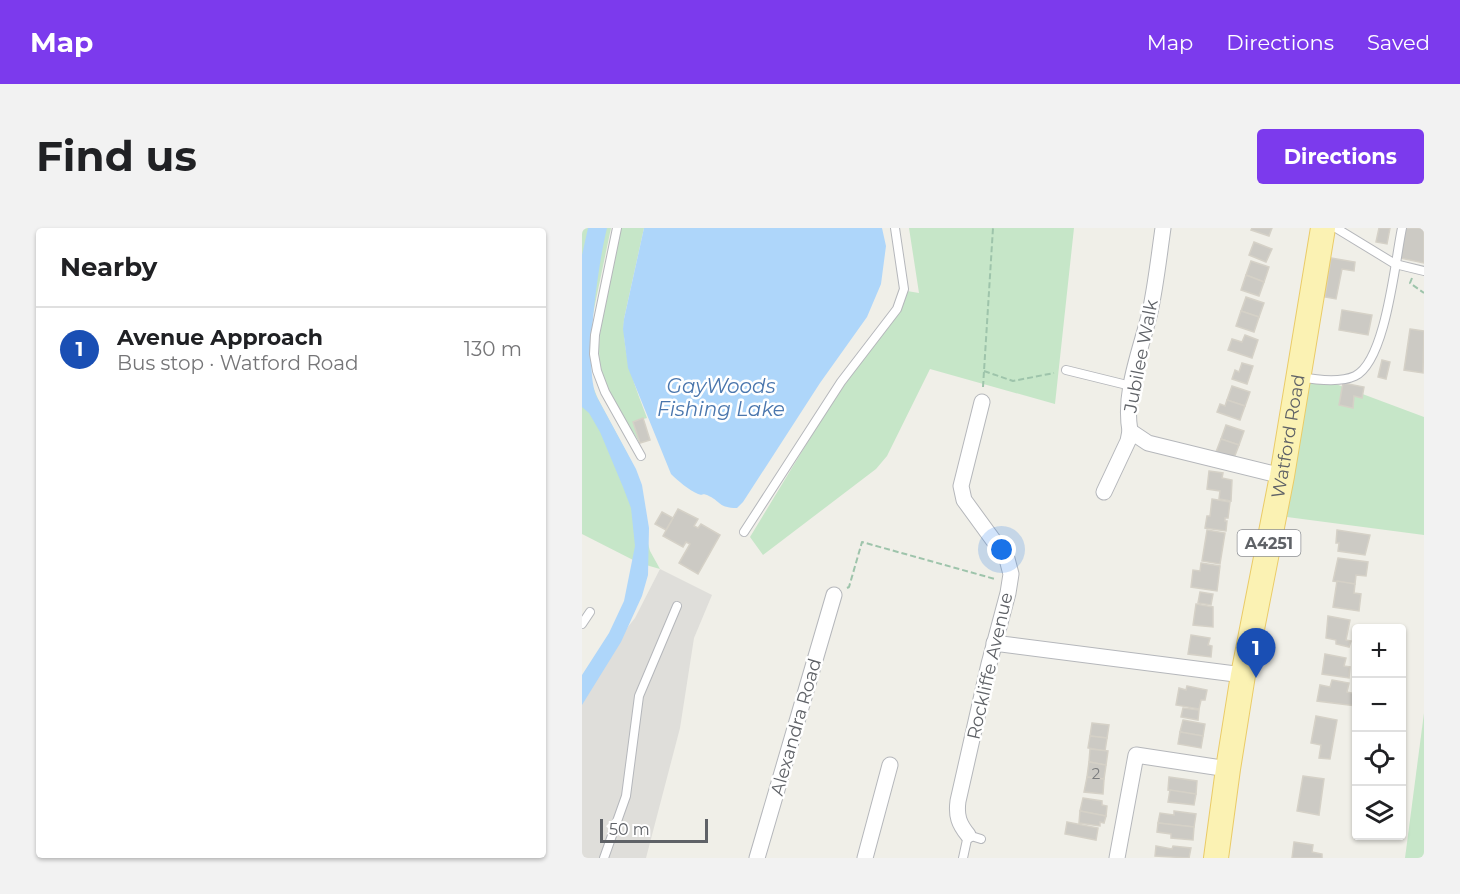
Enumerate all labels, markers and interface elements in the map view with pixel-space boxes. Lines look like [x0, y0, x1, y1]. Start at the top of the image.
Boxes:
text: Map [30, 25, 93, 59]
text: Map [1147, 30, 1193, 55]
text: Directions [1226, 30, 1334, 55]
text: Saved [1367, 30, 1430, 55]
button: Directions [1257, 129, 1424, 184]
text: Find us [36, 130, 197, 182]
text: Nearby [60, 251, 157, 283]
street label: Jubilee Walk [1119, 297, 1163, 415]
text: Avenue Approach [117, 324, 323, 351]
text: 1 [76, 337, 83, 361]
text: 130 m [464, 337, 522, 361]
text: Bus stop · Watford Road [117, 351, 359, 375]
street label: Watford Road [1267, 373, 1310, 500]
water label: GayWoods Fishing Lake [657, 374, 785, 421]
road number: A4251 [1238, 530, 1300, 556]
your location [987, 535, 1016, 564]
street label: Rockliffe Avenue [962, 590, 1018, 742]
map controls [1352, 624, 1406, 840]
button: + [1352, 624, 1406, 678]
pin: 1 [1236, 628, 1276, 678]
street label: Alexandra Road [766, 656, 826, 798]
button: − [1352, 678, 1406, 732]
button: locate [1352, 732, 1406, 786]
house number: 2 [1092, 764, 1100, 783]
button: layers [1352, 786, 1406, 840]
scale bar [600, 816, 708, 844]
text: 50 m [609, 820, 650, 839]

